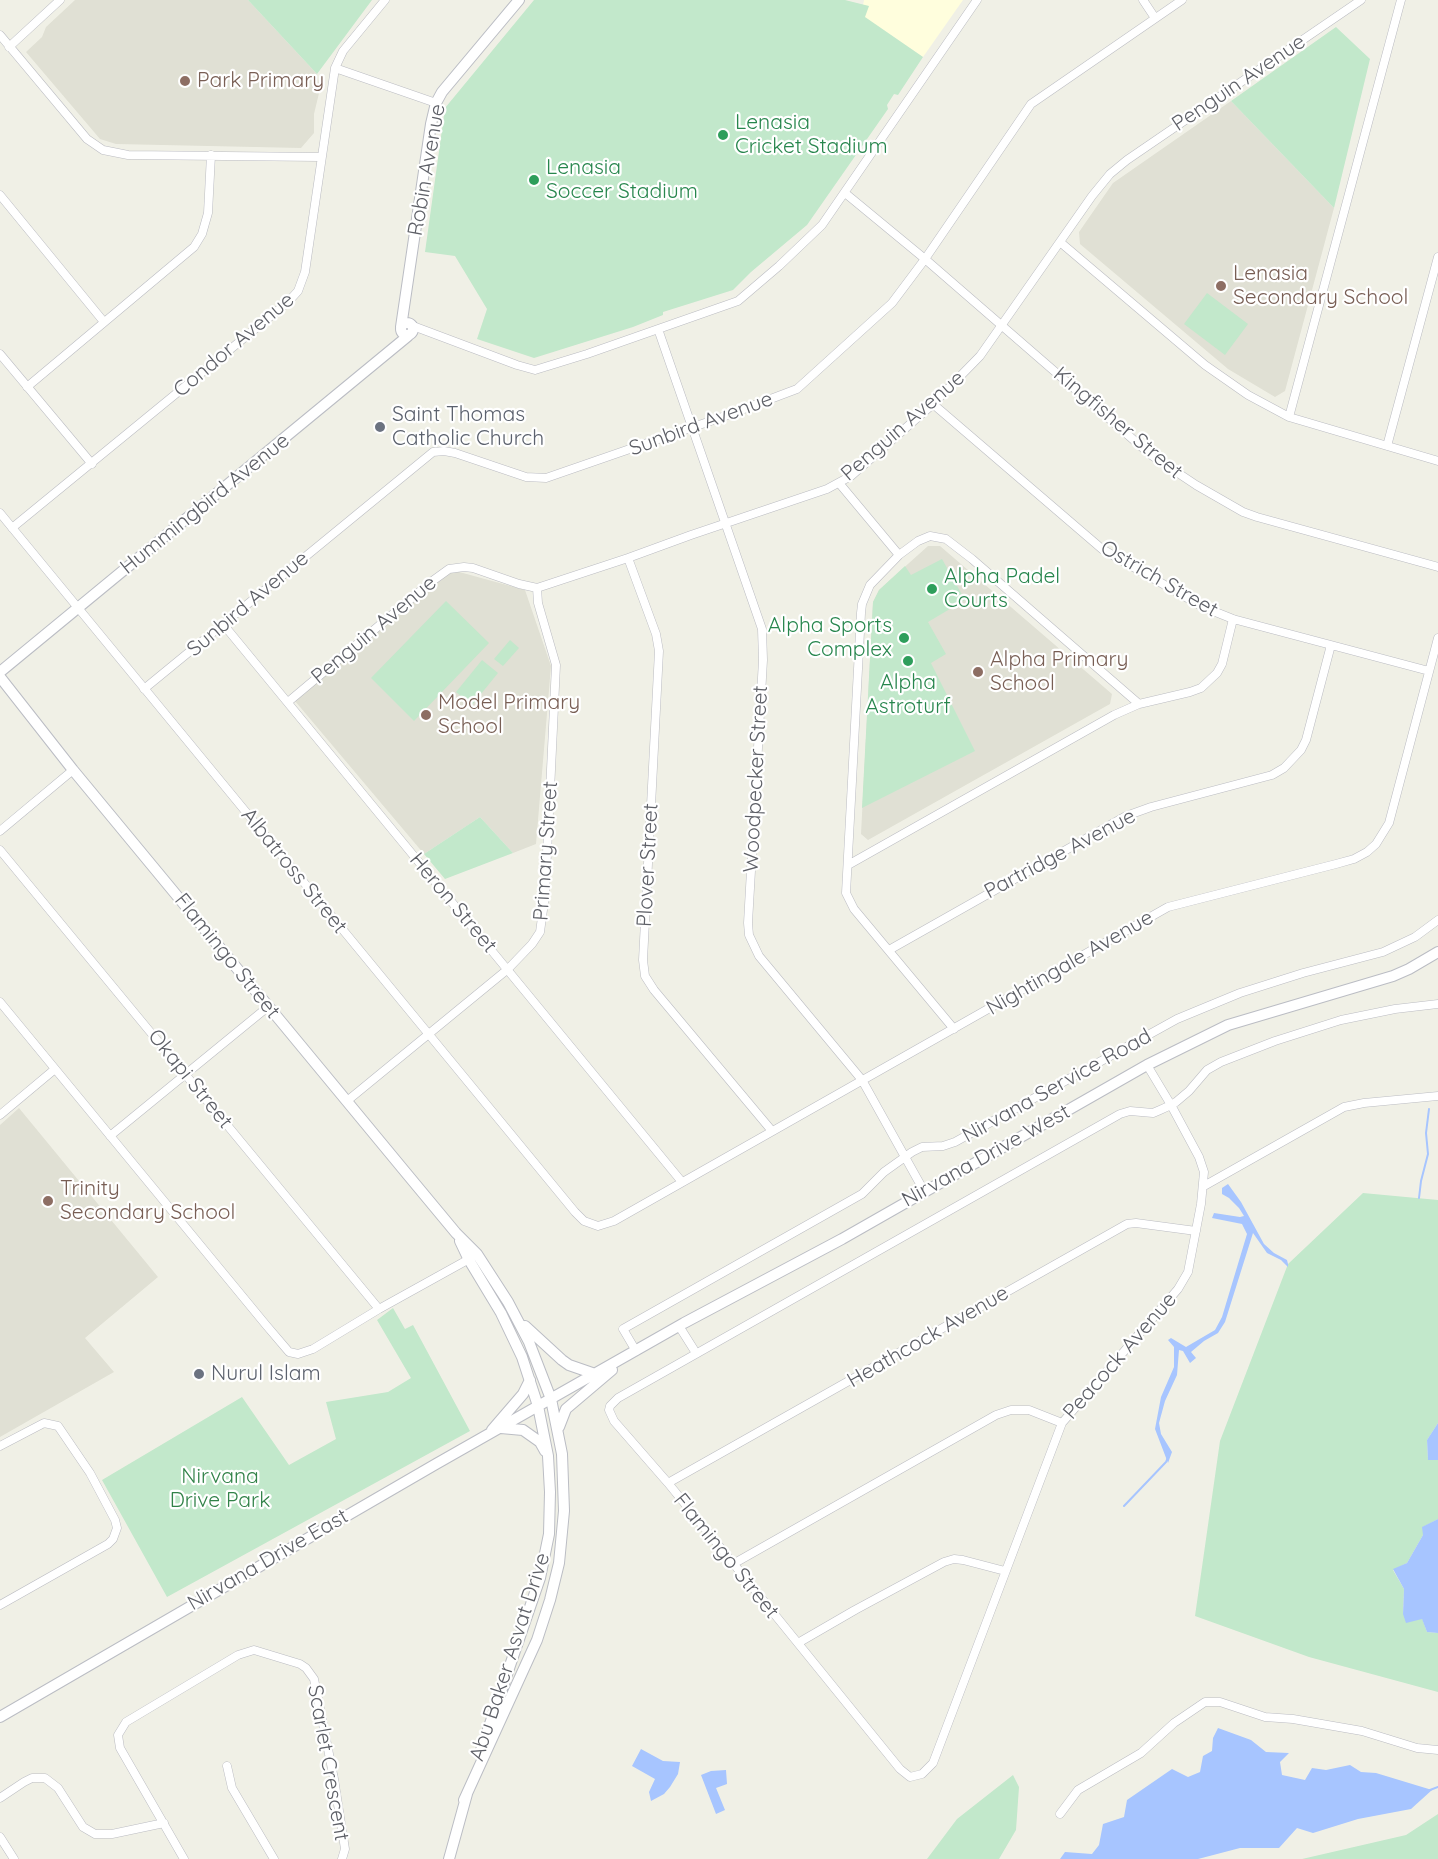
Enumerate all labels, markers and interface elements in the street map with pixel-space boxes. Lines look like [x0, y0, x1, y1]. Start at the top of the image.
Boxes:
street label: Penguin Avenue [1168, 29, 1310, 137]
place label: Park Primary [197, 68, 324, 94]
marker: Park Primary [178, 74, 192, 88]
street label: Robin Avenue [403, 102, 451, 238]
place label: Lenasia Cricket Stadium [735, 110, 888, 160]
marker: Lenasia Cricket Stadium [716, 128, 730, 142]
place label: Lenasia Soccer Stadium [546, 155, 698, 205]
marker: Lenasia Soccer Stadium [527, 173, 541, 187]
place label: Lenasia Secondary School [1233, 261, 1408, 311]
marker: Lenasia Secondary School [1214, 279, 1228, 293]
street label: Condor Avenue [169, 287, 299, 403]
street label: Kingfisher Street [1048, 362, 1188, 484]
street label: Penguin Avenue [836, 366, 970, 486]
street label: Sunbird Avenue [626, 386, 776, 462]
place label: Saint Thomas Catholic Church [392, 402, 544, 452]
marker: Saint Thomas Catholic Church [373, 420, 387, 434]
street label: Hummingbird Avenue [115, 428, 295, 580]
street label: Ostrich Street [1096, 535, 1222, 623]
street label: Sunbird Avenue [182, 546, 314, 662]
place label: Alpha Padel Courts [944, 564, 1060, 614]
street label: Penguin Avenue [306, 570, 442, 690]
marker: Alpha Padel Courts [925, 582, 939, 596]
place label: Alpha Sports Complex [768, 613, 892, 663]
marker: Alpha Sports Complex [897, 631, 911, 645]
place label: Alpha Primary School [990, 647, 1129, 697]
marker: Alpha Astroturf [901, 654, 915, 668]
marker: Alpha Primary School [971, 665, 985, 679]
place label: Alpha Astroturf [865, 670, 951, 720]
street label: Woodpecker Street [739, 685, 773, 873]
place label: Model Primary School [438, 690, 580, 740]
marker: Model Primary School [419, 708, 433, 722]
street label: Primary Street [529, 780, 563, 922]
street label: Albatross Street [236, 803, 352, 939]
street label: Plover Street [632, 803, 664, 927]
street label: Partridge Avenue [980, 803, 1140, 905]
street label: Heron Street [404, 848, 502, 958]
street label: Flamingo Street [169, 888, 285, 1024]
street label: Nightingale Avenue [982, 905, 1158, 1021]
street label: Okapi Street [142, 1024, 238, 1134]
street label: Nirvana Service Road [958, 1024, 1156, 1148]
street label: Nirvana Drive West [898, 1099, 1074, 1213]
place label: Trinity Secondary School [60, 1176, 235, 1226]
marker: Trinity Secondary School [41, 1194, 55, 1208]
street label: Heathcock Avenue [843, 1281, 1013, 1393]
street label: Peacock Avenue [1058, 1287, 1182, 1425]
place label: Nurul Islam [211, 1361, 321, 1387]
marker: Nurul Islam [192, 1367, 206, 1381]
park label: Nirvana Drive Park [170, 1464, 270, 1514]
street label: Flamingo Street [668, 1488, 784, 1624]
street label: Nirvana Drive East [183, 1504, 353, 1616]
street label: Abu Baker Asvat Drive [464, 1550, 556, 1764]
street label: Scarlet Crescent [302, 1683, 354, 1843]

